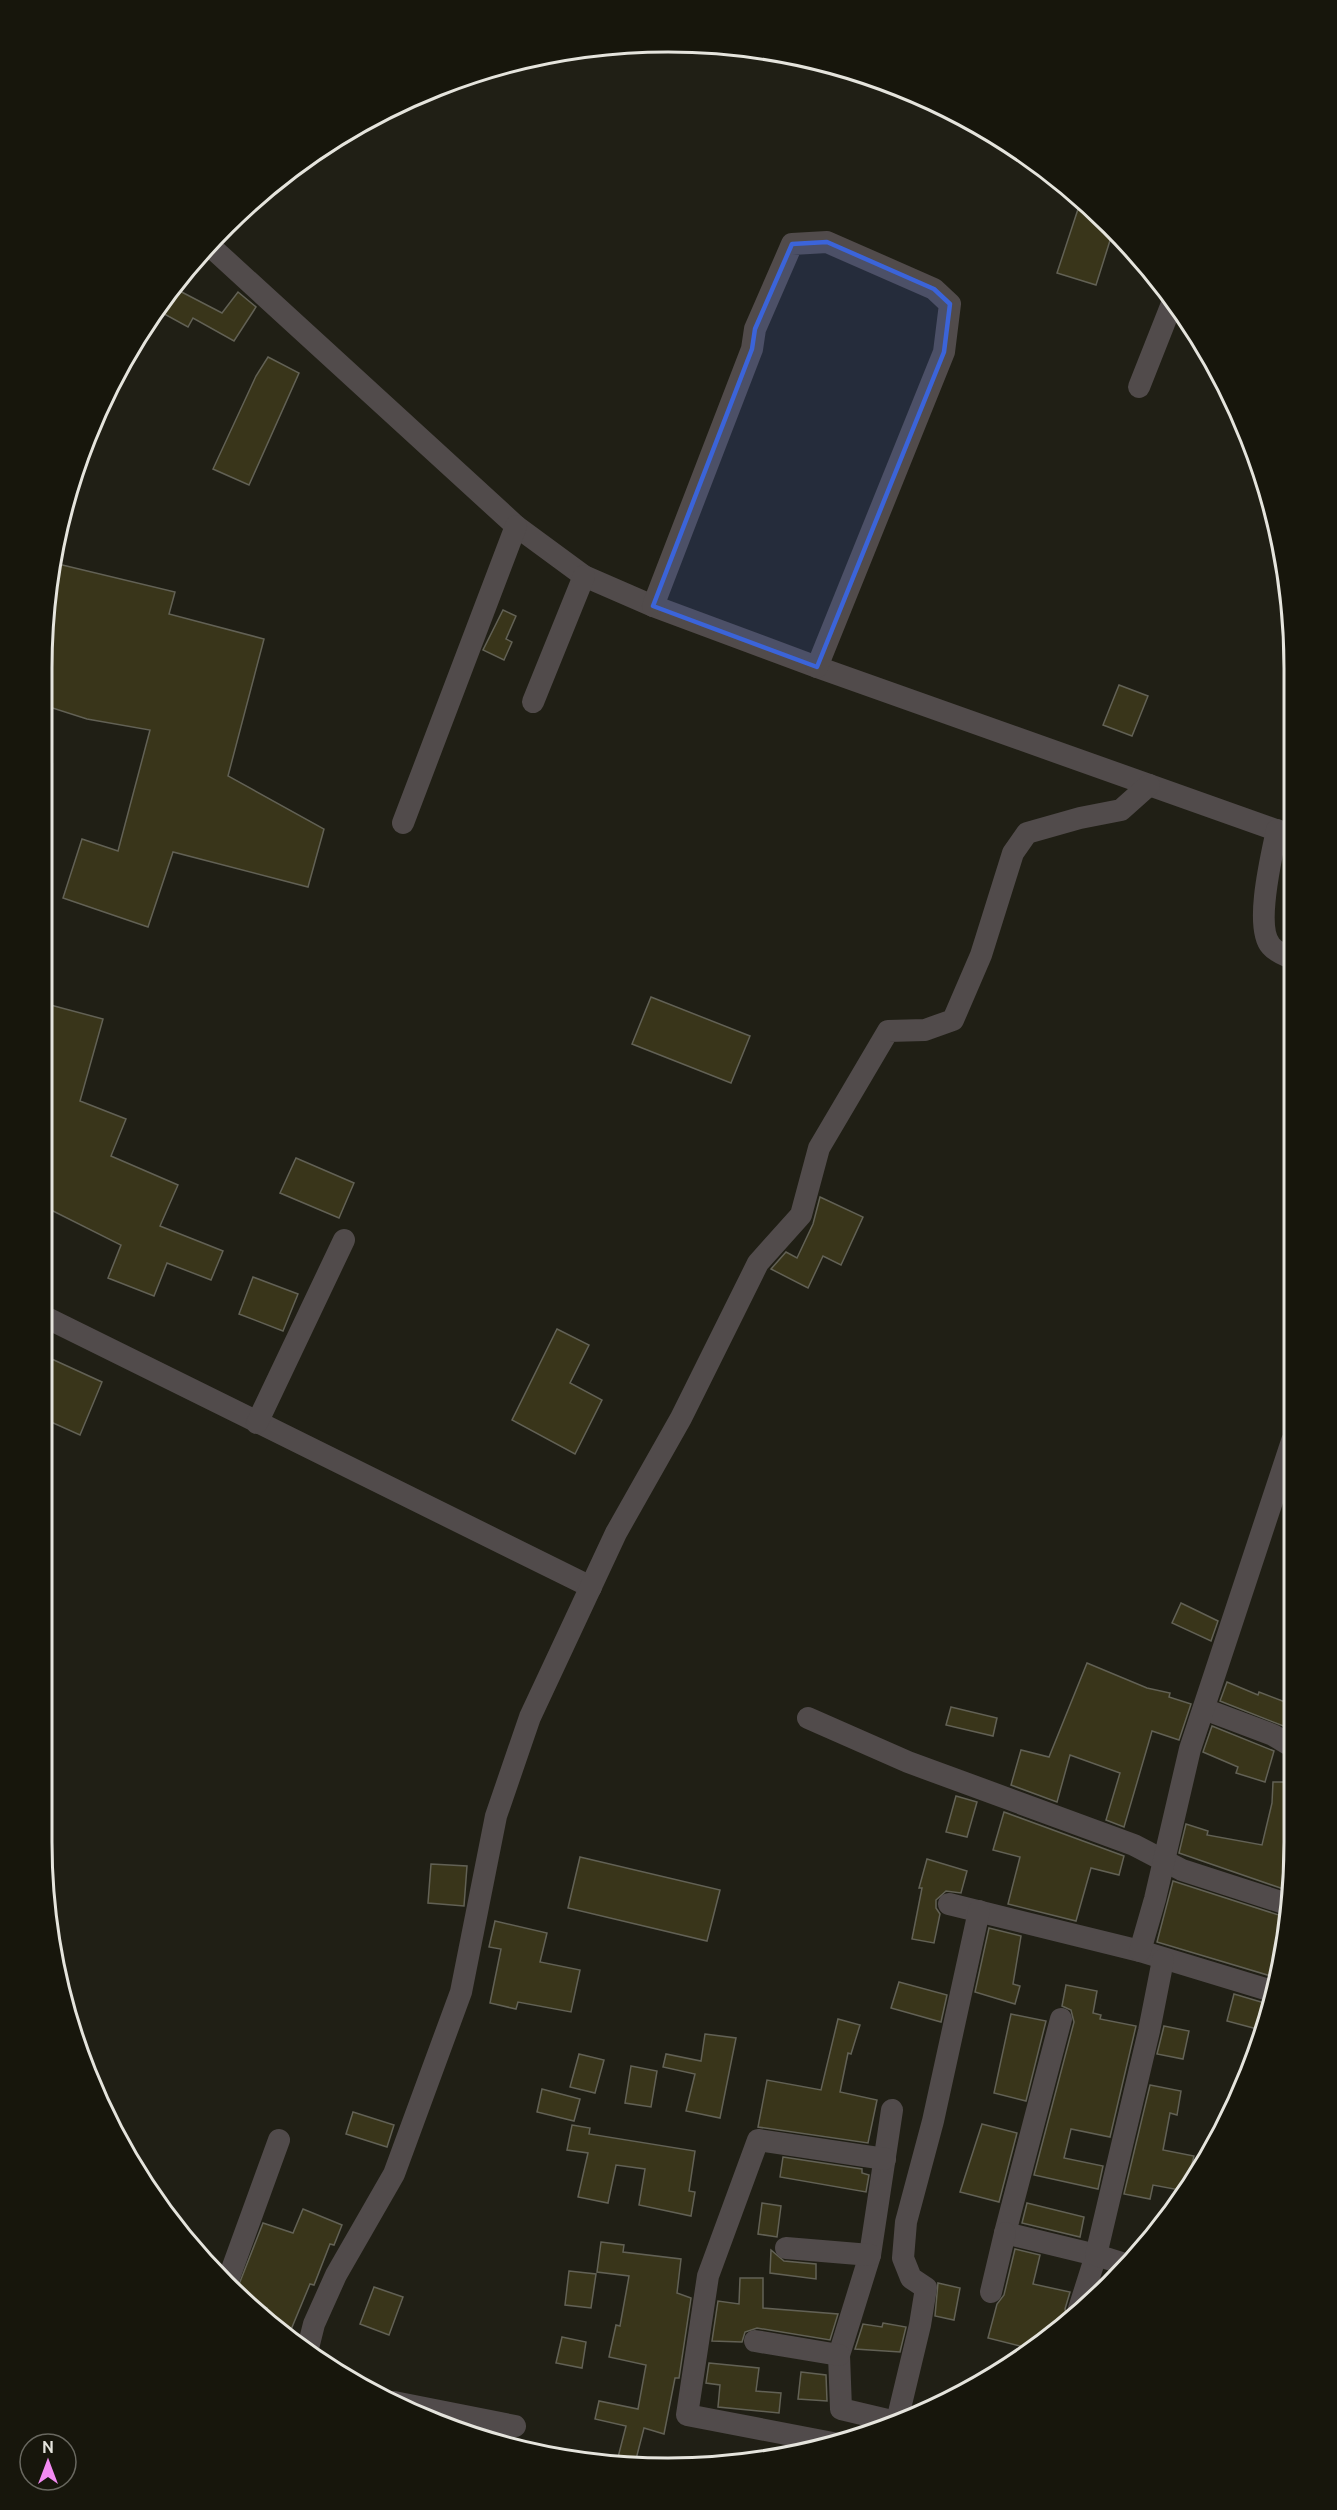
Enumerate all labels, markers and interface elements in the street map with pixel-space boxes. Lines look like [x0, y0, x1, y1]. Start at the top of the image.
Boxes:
north arrow [18, 2432, 78, 2492]
text: N [42, 2438, 54, 2456]

